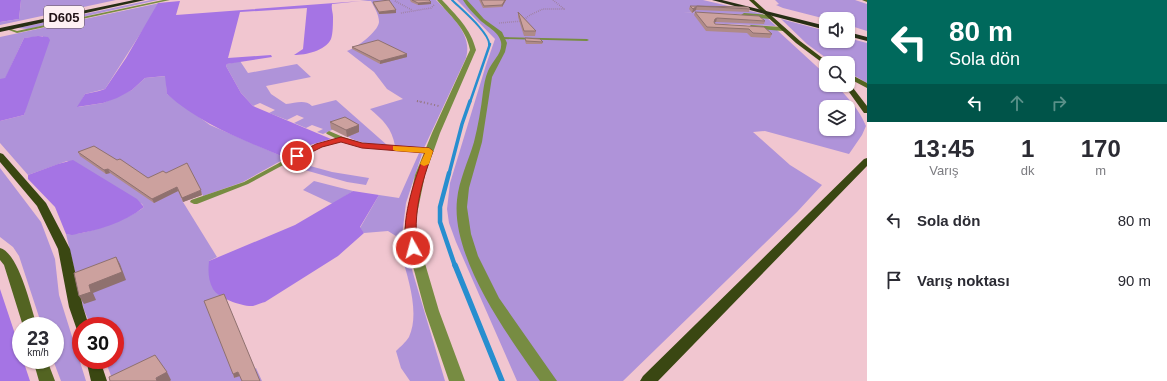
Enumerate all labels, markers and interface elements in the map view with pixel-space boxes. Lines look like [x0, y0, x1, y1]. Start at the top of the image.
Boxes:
road number: D605 [44, 6, 84, 28]
map controls [819, 12, 855, 136]
button: sound [819, 12, 855, 48]
icon: left [883, 16, 935, 68]
text: 80 m [949, 16, 1013, 47]
text: Sola dön [949, 49, 1020, 69]
button: search [819, 56, 855, 92]
icon: left [964, 92, 986, 114]
icon: ahead [1006, 92, 1028, 114]
icon: right [1048, 92, 1070, 114]
button: layers [819, 100, 855, 136]
text: 13:45 [913, 135, 975, 162]
text: 1 [1021, 135, 1034, 162]
text: 170 [1081, 135, 1121, 162]
pin [280, 139, 314, 173]
icon: arrive [286, 145, 308, 167]
text: Varış [929, 163, 959, 178]
text: dk [1021, 163, 1035, 178]
text: m [1095, 163, 1106, 178]
icon: left [883, 209, 905, 231]
text: Sola dön [917, 212, 980, 229]
text: 80 m [1118, 212, 1151, 229]
position arrow [392, 227, 434, 269]
icon: arrive [883, 269, 905, 291]
text: Varış noktası [917, 272, 1010, 289]
text: 90 m [1118, 272, 1151, 289]
speed limit sign: 30 [72, 317, 124, 369]
text: 23 [27, 327, 49, 349]
text: km/h [27, 347, 49, 358]

